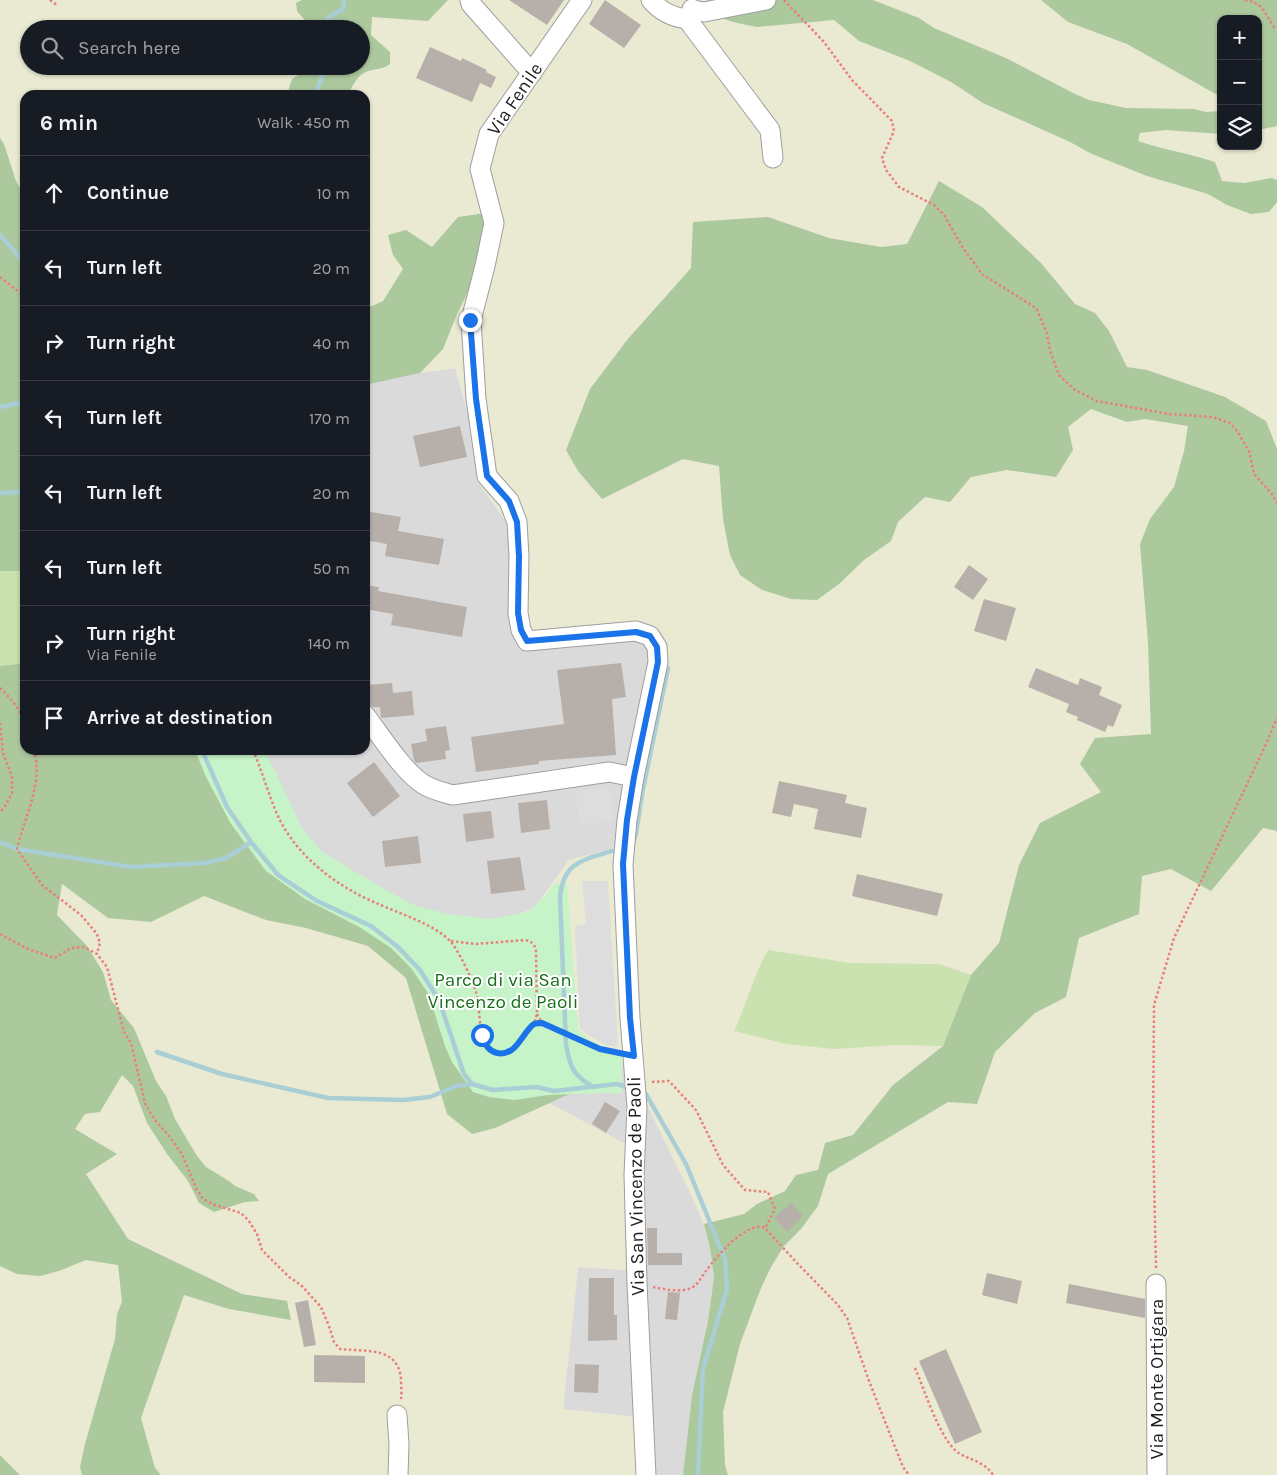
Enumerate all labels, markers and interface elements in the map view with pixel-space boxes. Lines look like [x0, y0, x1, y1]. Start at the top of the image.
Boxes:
map controls [1217, 15, 1262, 150]
button: + [1217, 15, 1262, 60]
search box [20, 20, 370, 75]
icon: search [38, 34, 66, 62]
text: Search here [78, 37, 180, 59]
street label: Via Fenile [483, 59, 547, 139]
button: − [1217, 60, 1262, 105]
button: layers [1217, 105, 1262, 150]
text: 6 min [40, 111, 98, 135]
text: Walk · 450 m [257, 113, 350, 132]
icon: ahead [40, 179, 68, 207]
text: Continue [87, 182, 169, 204]
text: 10 m [316, 184, 350, 203]
icon: left [40, 254, 68, 282]
text: Turn left [87, 257, 162, 279]
text: 20 m [312, 259, 350, 278]
route end [459, 309, 482, 332]
icon: right [40, 329, 68, 357]
text: Turn right [87, 332, 176, 354]
text: 40 m [313, 334, 350, 353]
icon: left [40, 404, 68, 432]
text: Turn left [87, 407, 162, 429]
text: 170 m [309, 409, 350, 428]
icon: left [40, 479, 68, 507]
text: Turn left [87, 482, 162, 504]
text: 20 m [312, 484, 350, 503]
icon: left [40, 554, 68, 582]
text: Turn left [87, 557, 162, 579]
text: 50 m [313, 559, 350, 578]
text: Turn right [87, 623, 176, 645]
icon: right [40, 629, 68, 657]
text: 140 m [308, 634, 350, 653]
text: Via Fenile [87, 645, 157, 664]
icon: arrive [40, 704, 68, 732]
text: Arrive at destination [87, 707, 273, 729]
park label: Parco di via San Vincenzo de Paoli [428, 969, 578, 1013]
route start [471, 1024, 494, 1047]
street label: Via San Vincenzo de Paoli [623, 1076, 649, 1296]
street label: Via Monte Ortigara [1146, 1298, 1168, 1460]

